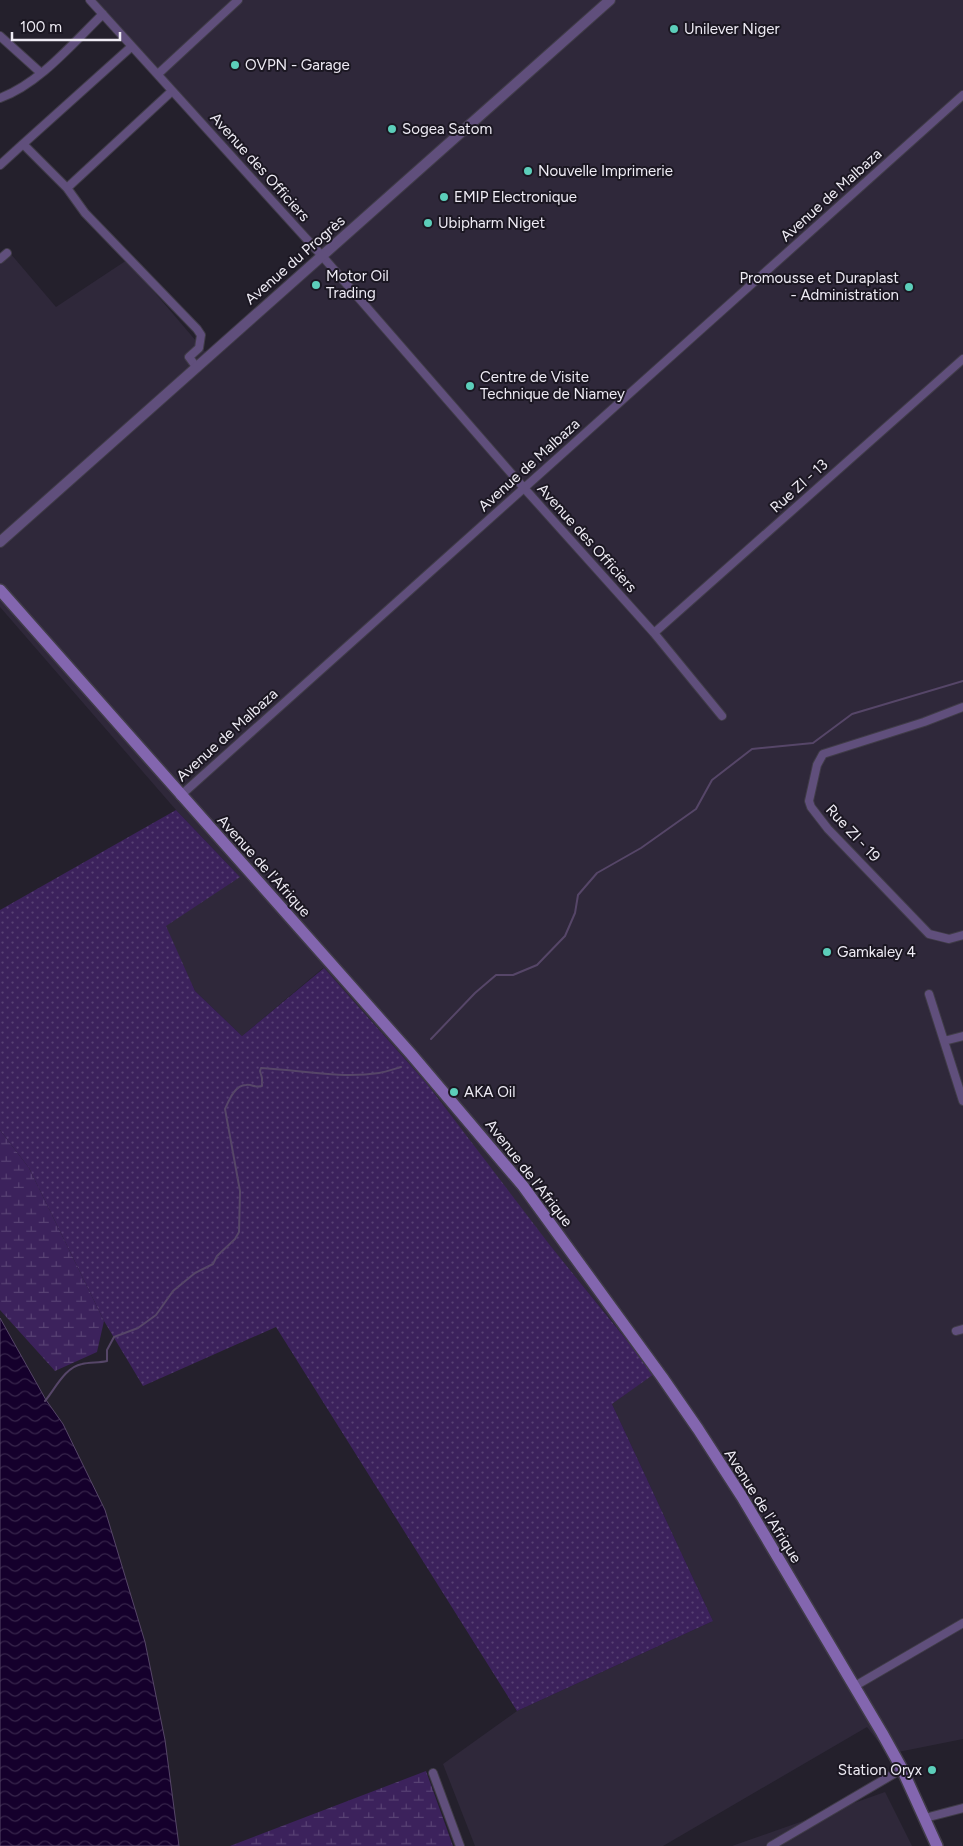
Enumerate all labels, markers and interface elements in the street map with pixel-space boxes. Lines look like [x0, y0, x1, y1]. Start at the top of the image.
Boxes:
scale bar [12, 10, 120, 42]
text: 100 m [20, 18, 62, 36]
place label: Unilever Niger [684, 20, 780, 38]
marker: Unilever Niger [668, 23, 680, 35]
place label: OVPN - Garage [245, 56, 350, 74]
marker: OVPN - Garage [229, 59, 241, 71]
street label: Avenue des Officiers [206, 109, 314, 225]
place label: Sogea Satom [402, 120, 492, 138]
marker: Sogea Satom [386, 123, 398, 135]
street label: Avenue de Malbaza [777, 145, 885, 245]
place label: Nouvelle Imprimerie [538, 162, 673, 180]
marker: Nouvelle Imprimerie [522, 165, 534, 177]
place label: EMIP Electronique [454, 188, 577, 206]
marker: EMIP Electronique [438, 191, 450, 203]
street label: Avenue du Progrès [241, 212, 349, 308]
place label: Ubipharm Niget [438, 214, 545, 232]
marker: Ubipharm Niget [422, 217, 434, 229]
place label: Motor Oil Trading [326, 267, 389, 302]
place label: Promousse et Duraplast - Administration [739, 269, 899, 304]
marker: Motor Oil Trading [310, 279, 322, 291]
marker: Promousse et Duraplast - Administration [903, 281, 915, 293]
place label: Centre de Visite Technique de Niamey [480, 368, 625, 403]
marker: Centre de Visite Technique de Niamey [464, 380, 476, 392]
street label: Avenue de Malbaza [475, 415, 583, 515]
street label: Rue ZI - 13 [766, 455, 832, 517]
street label: Avenue des Officiers [533, 480, 641, 596]
street label: Avenue de Malbaza [173, 685, 281, 785]
street label: Rue ZI - 19 [822, 801, 884, 865]
street label: Avenue de l'Afrique [214, 811, 314, 921]
place label: Gamkaley 4 [837, 943, 916, 961]
marker: Gamkaley 4 [821, 946, 833, 958]
place label: AKA Oil [464, 1083, 516, 1101]
marker: AKA Oil [448, 1086, 460, 1098]
street label: Avenue de l'Afrique [482, 1116, 576, 1230]
street label: Avenue de l'Afrique [721, 1446, 805, 1566]
place label: Station Oryx [838, 1761, 922, 1779]
marker: Station Oryx [926, 1764, 938, 1776]

